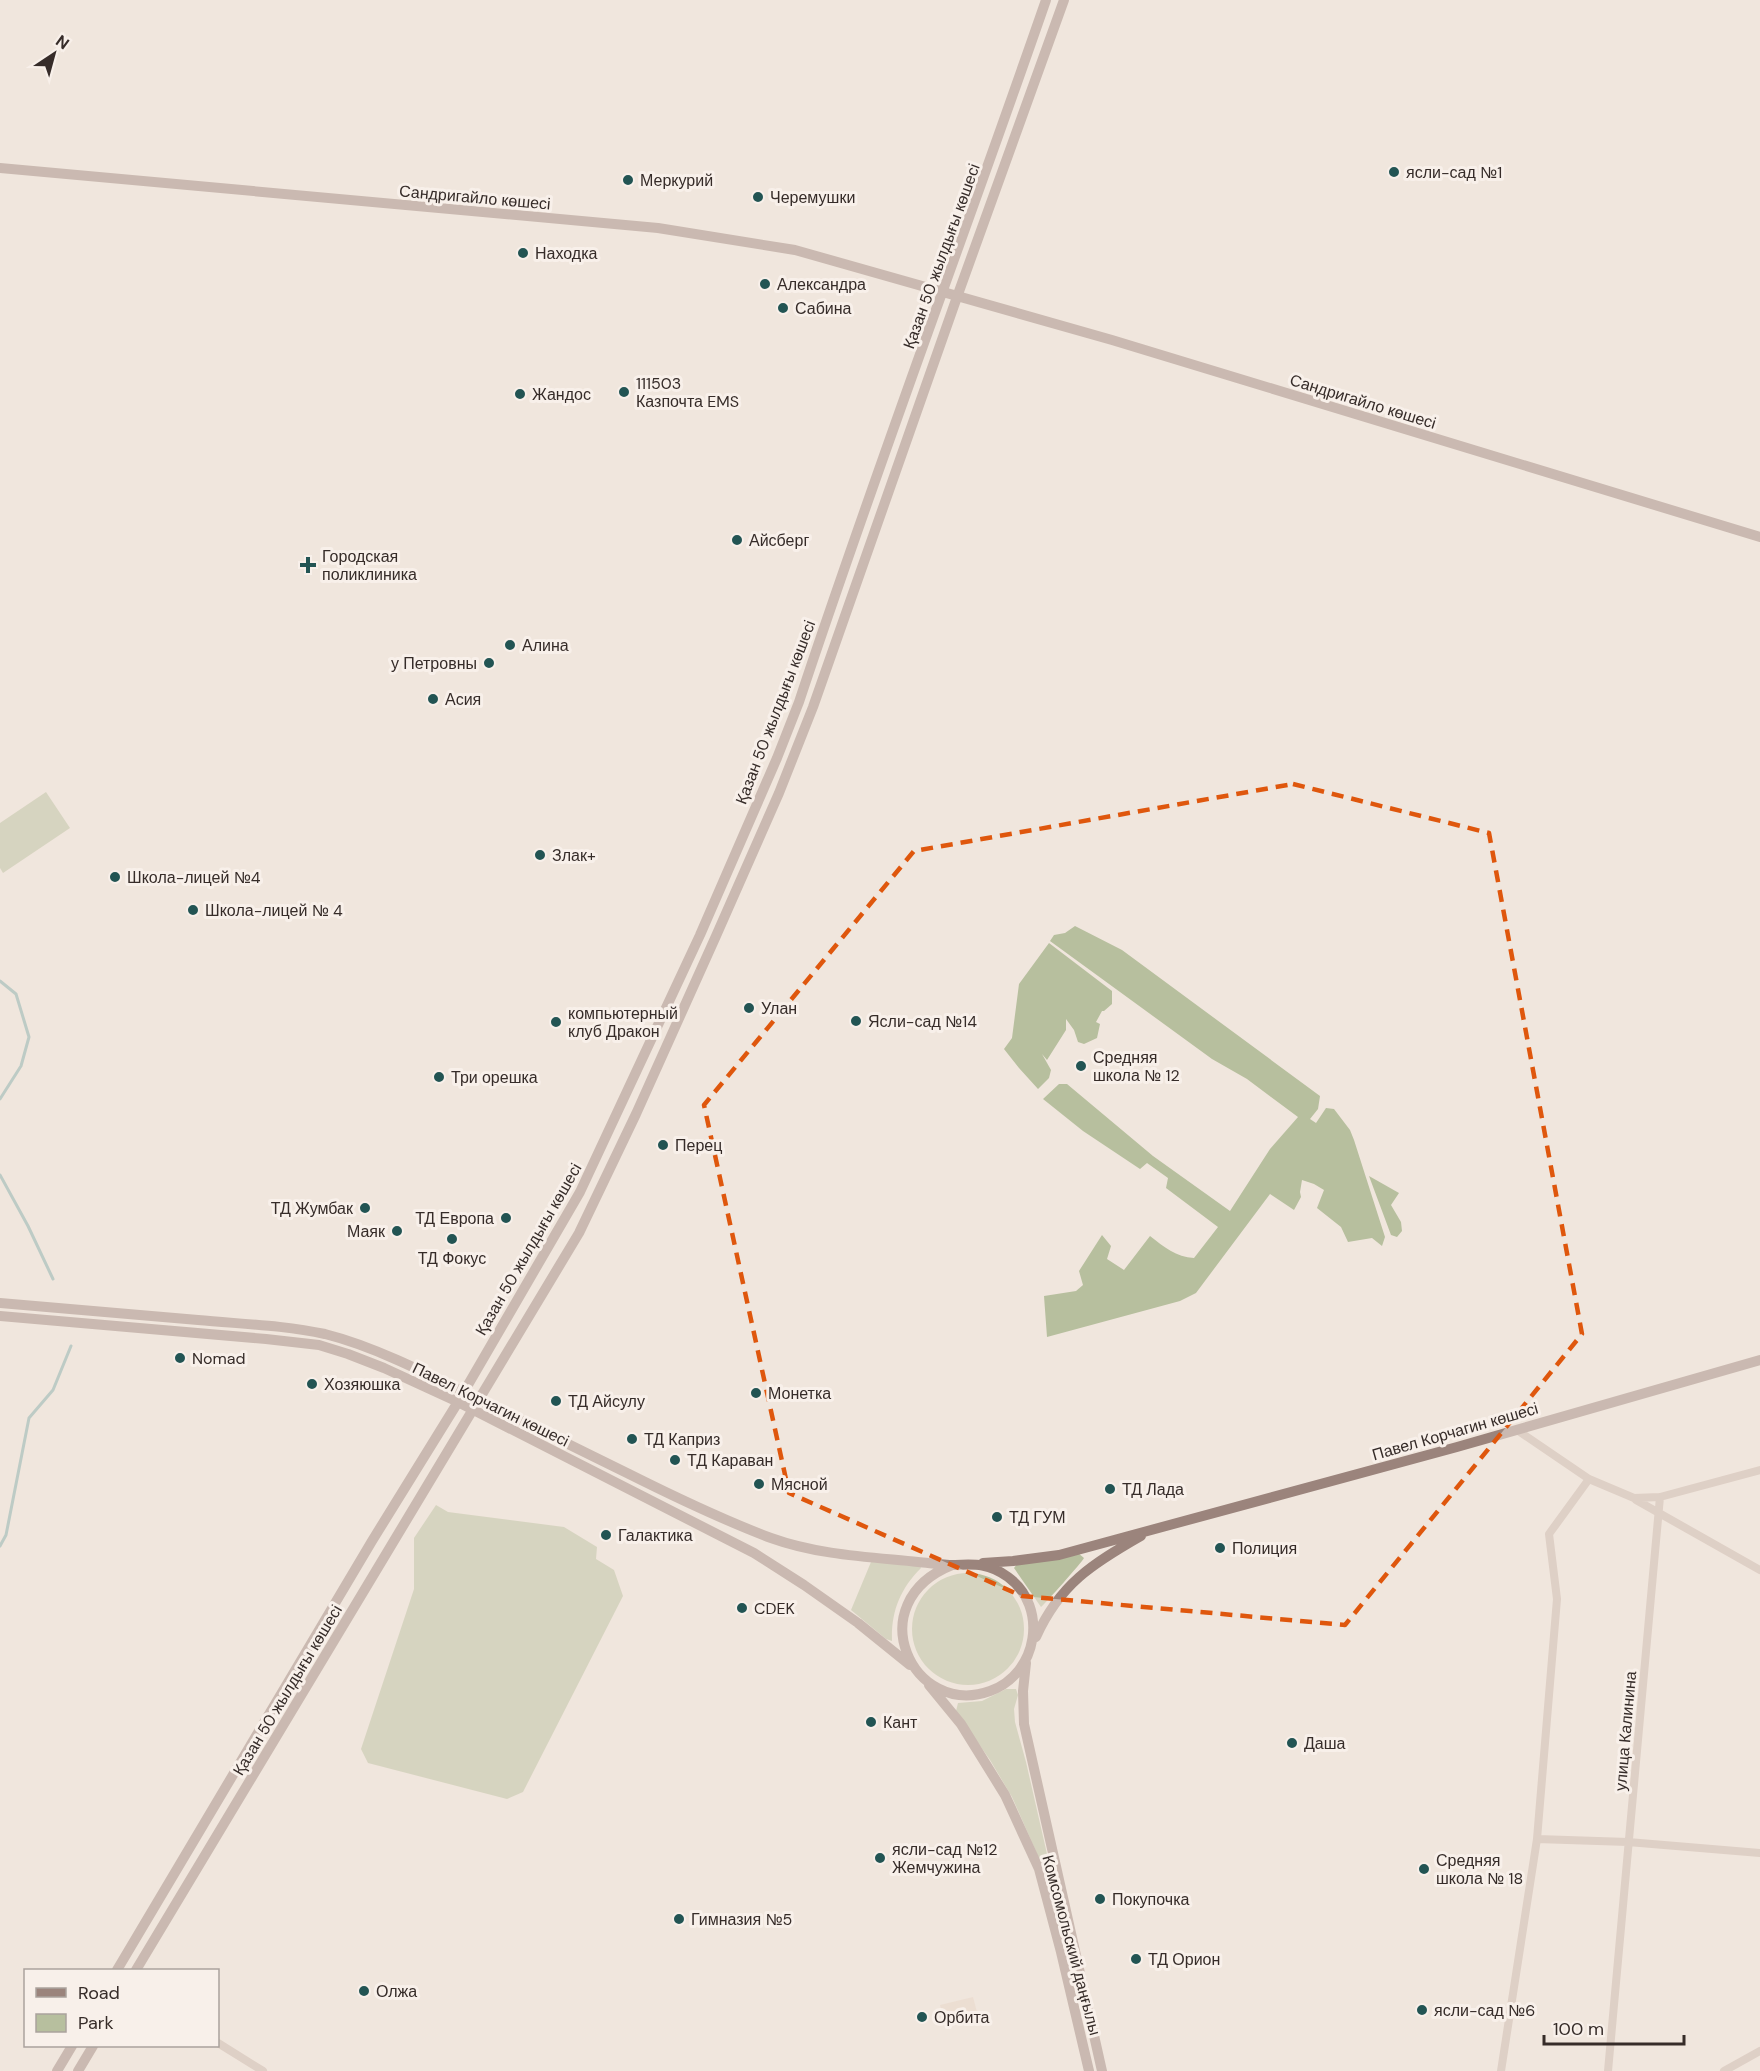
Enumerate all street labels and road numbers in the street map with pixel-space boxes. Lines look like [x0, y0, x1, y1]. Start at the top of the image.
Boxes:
street label: Қазан 50 жылдығы көшесі [898, 161, 985, 352]
street label: Сандригайло көшесі [398, 180, 551, 215]
street label: Сандригайло көшесі [1287, 369, 1439, 434]
street label: Қазан 50 жылдығы көшесі [731, 617, 820, 807]
street label: Қазан 50 жылдығы көшесі [470, 1159, 586, 1339]
street label: Павел Корчагин көшесі [409, 1357, 573, 1452]
street label: Павел Корчагин көшесі [1370, 1398, 1541, 1465]
street label: Қазан 50 жылдығы көшесі [228, 1601, 347, 1779]
street label: улица Калинина [1610, 1670, 1641, 1792]
street label: Комсомольский даңғылы [1037, 1853, 1106, 2038]

